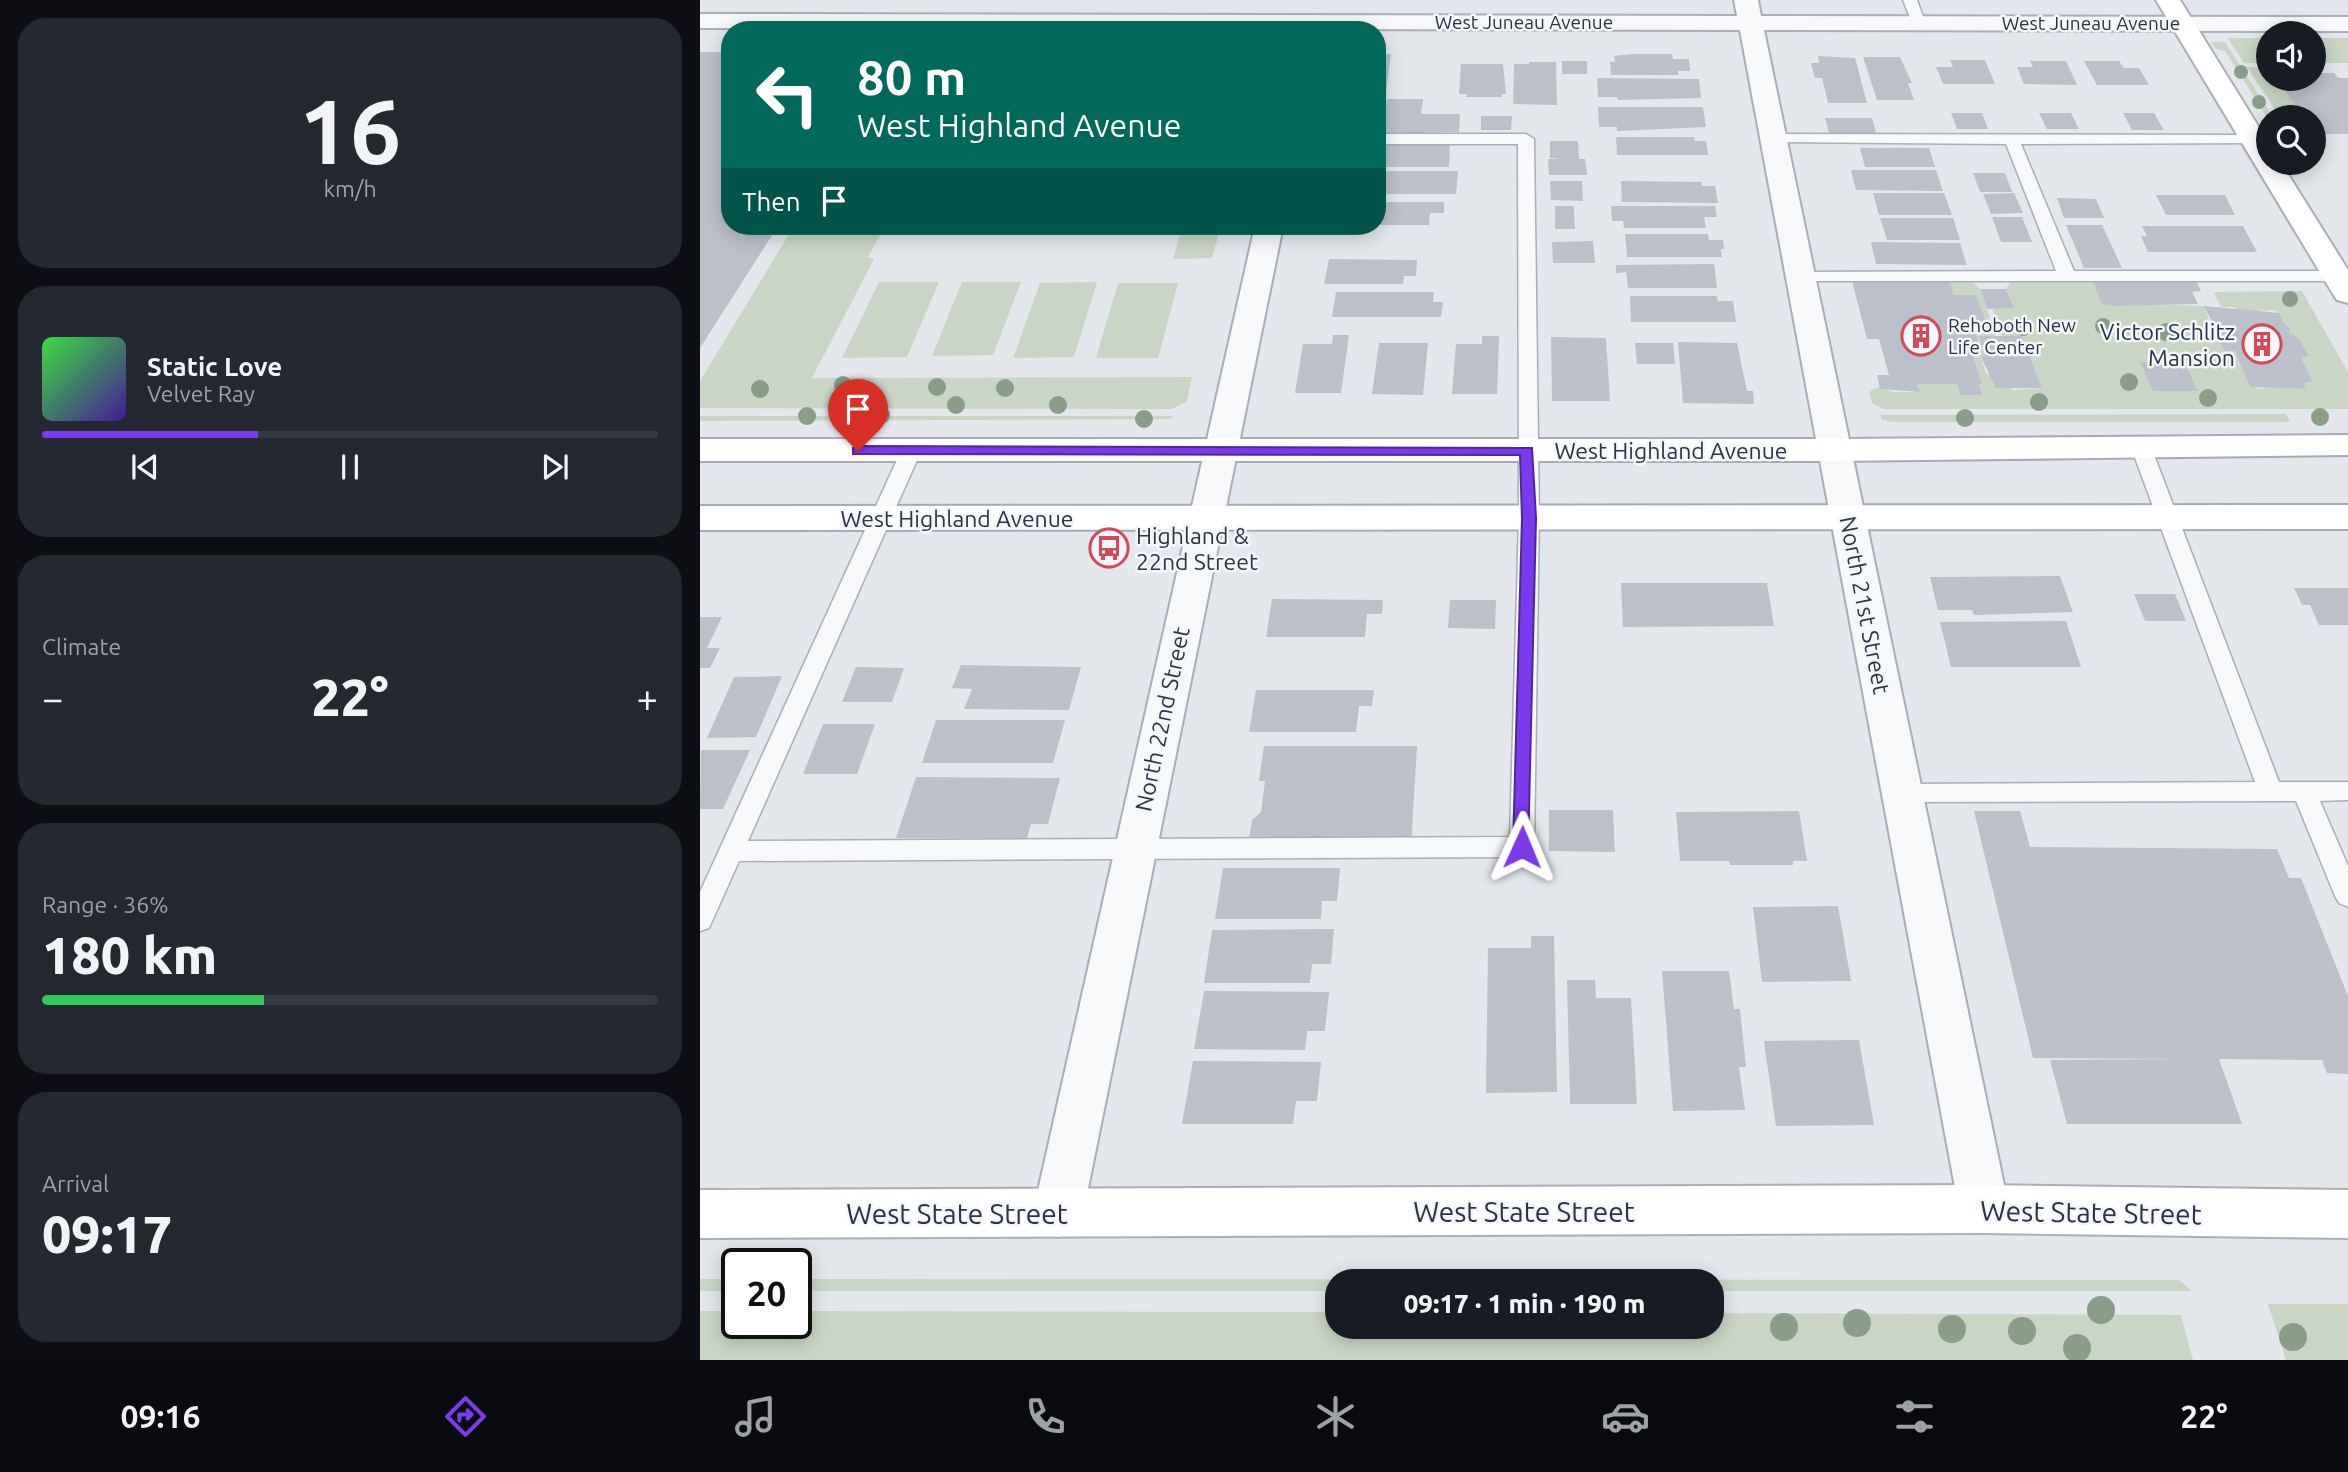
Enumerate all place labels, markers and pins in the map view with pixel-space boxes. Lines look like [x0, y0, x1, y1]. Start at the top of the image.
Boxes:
place label: Rehoboth New Life Center [1948, 314, 2076, 358]
building icon: Rehoboth New Life Center [1900, 315, 1942, 357]
place label: Victor Schlitz Mansion [2100, 319, 2235, 370]
building icon: Victor Schlitz Mansion [2241, 323, 2283, 365]
pin [828, 379, 888, 451]
place label: Highland & 22nd Street [1136, 523, 1258, 574]
bus stop icon: Highland & 22nd Street [1088, 527, 1130, 569]

